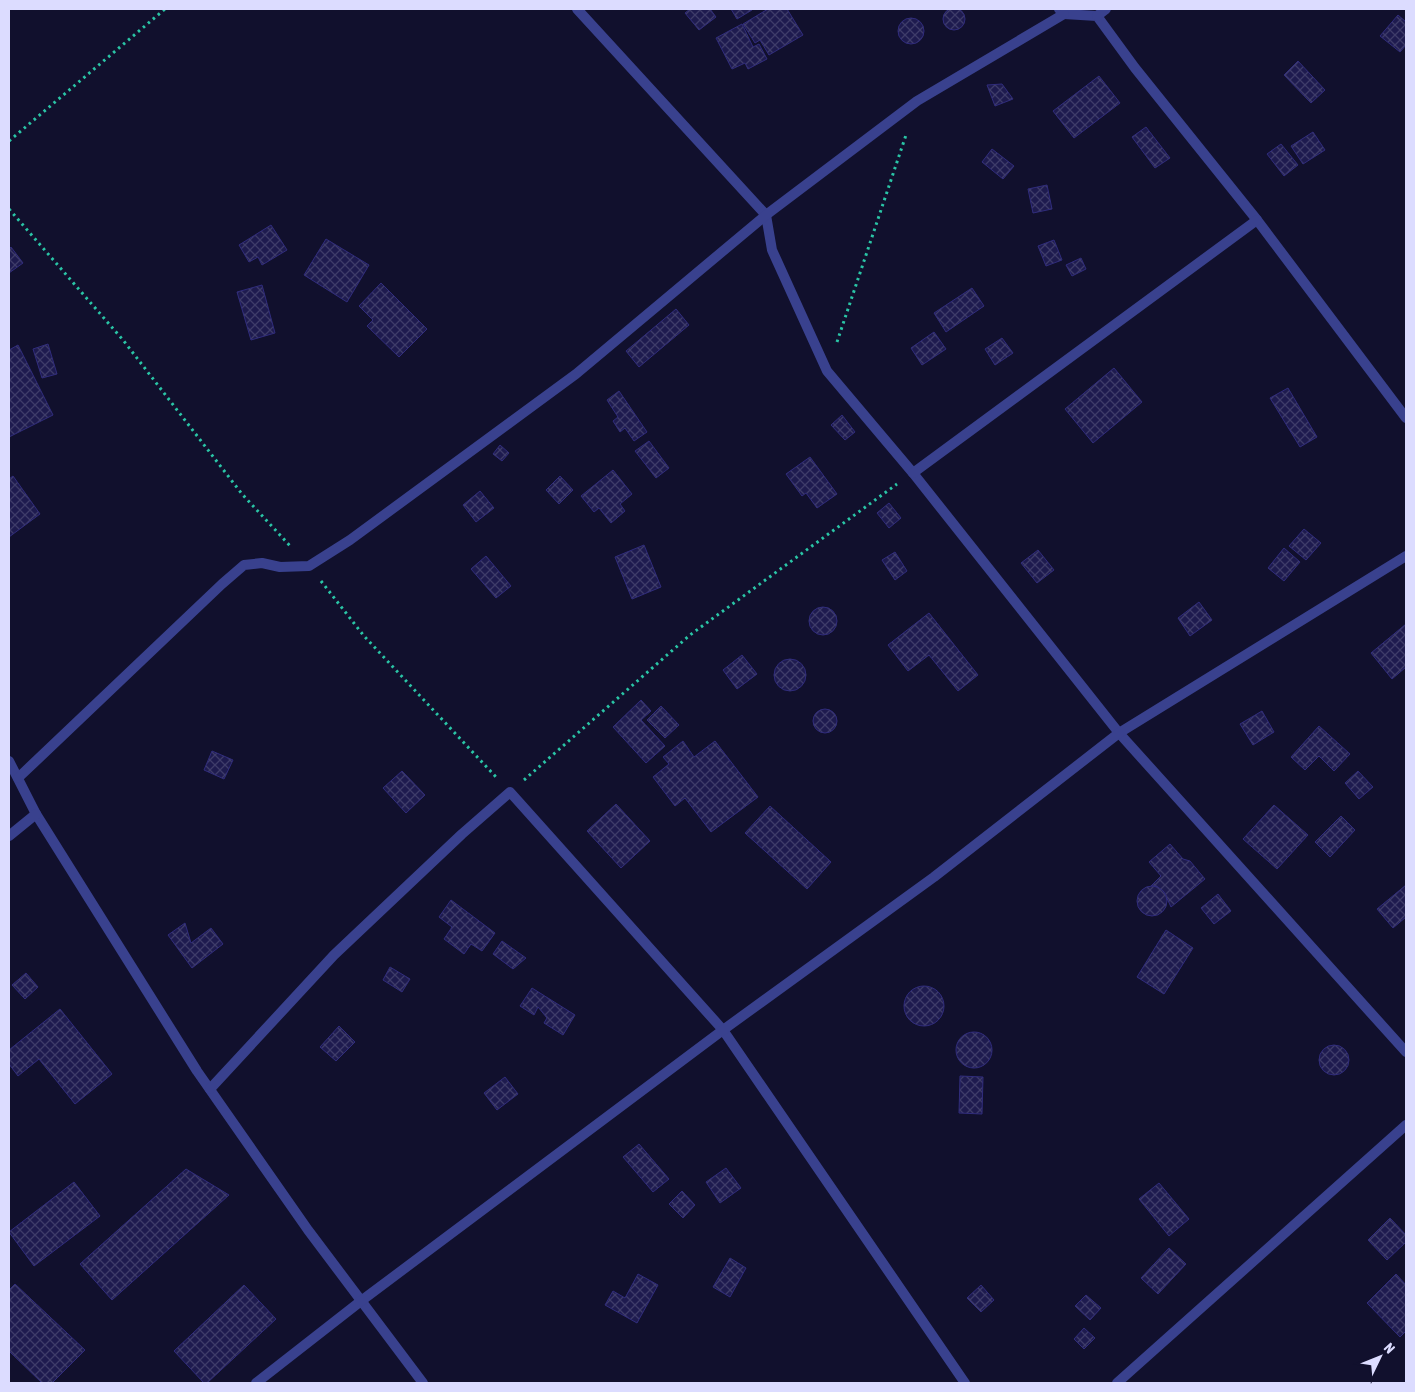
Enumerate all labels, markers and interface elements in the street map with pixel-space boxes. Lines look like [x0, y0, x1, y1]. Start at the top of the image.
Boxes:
north arrow [1355, 1332, 1405, 1382]
text: N [1381, 1340, 1398, 1357]

